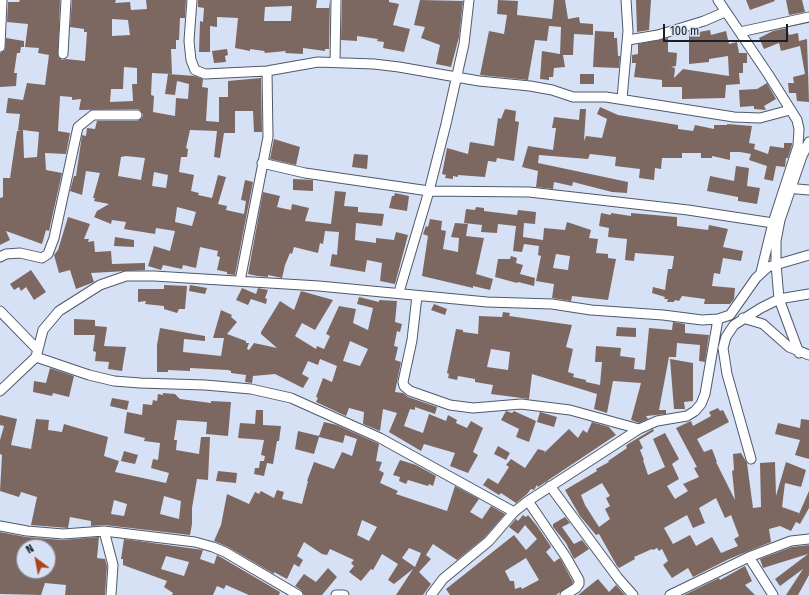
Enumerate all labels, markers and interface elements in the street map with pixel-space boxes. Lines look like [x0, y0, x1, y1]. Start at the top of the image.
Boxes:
scale bar [665, 16, 790, 42]
text: 100 m [670, 24, 699, 38]
north arrow [16, 539, 56, 579]
text: N [24, 542, 36, 557]

